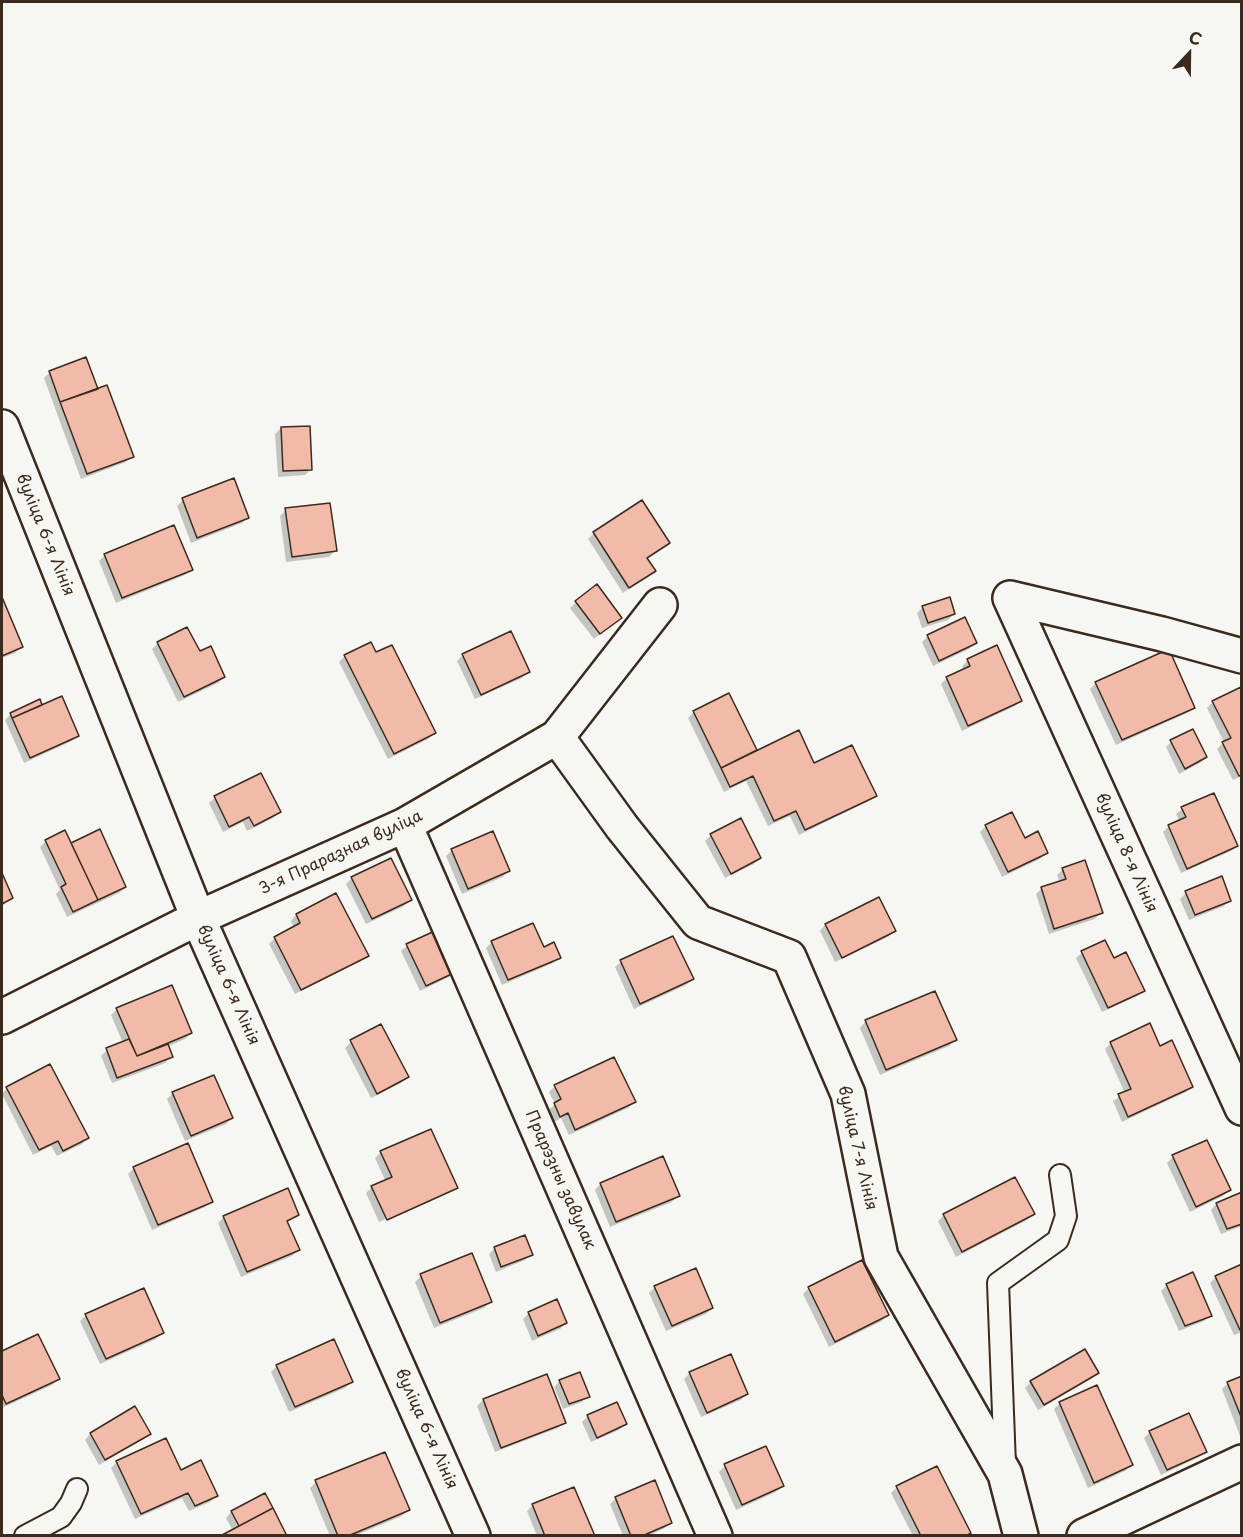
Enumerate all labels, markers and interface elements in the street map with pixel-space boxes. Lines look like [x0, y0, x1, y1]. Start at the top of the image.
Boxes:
north arrow [1159, 24, 1219, 84]
text: С [1186, 24, 1206, 51]
street label: вуліца 6-я Лінія [12, 471, 78, 599]
street label: вуліца 8-я Лінія [1091, 790, 1161, 916]
street label: 3-я Праразная вуліца [256, 807, 426, 899]
street label: вуліца 6-я Лінія [193, 922, 263, 1048]
street label: вуліца 7-я Лінія [833, 1084, 881, 1212]
street label: Прарэзны завулак [521, 1107, 599, 1253]
street label: вуліца 6-я Лінія [391, 1366, 461, 1492]

